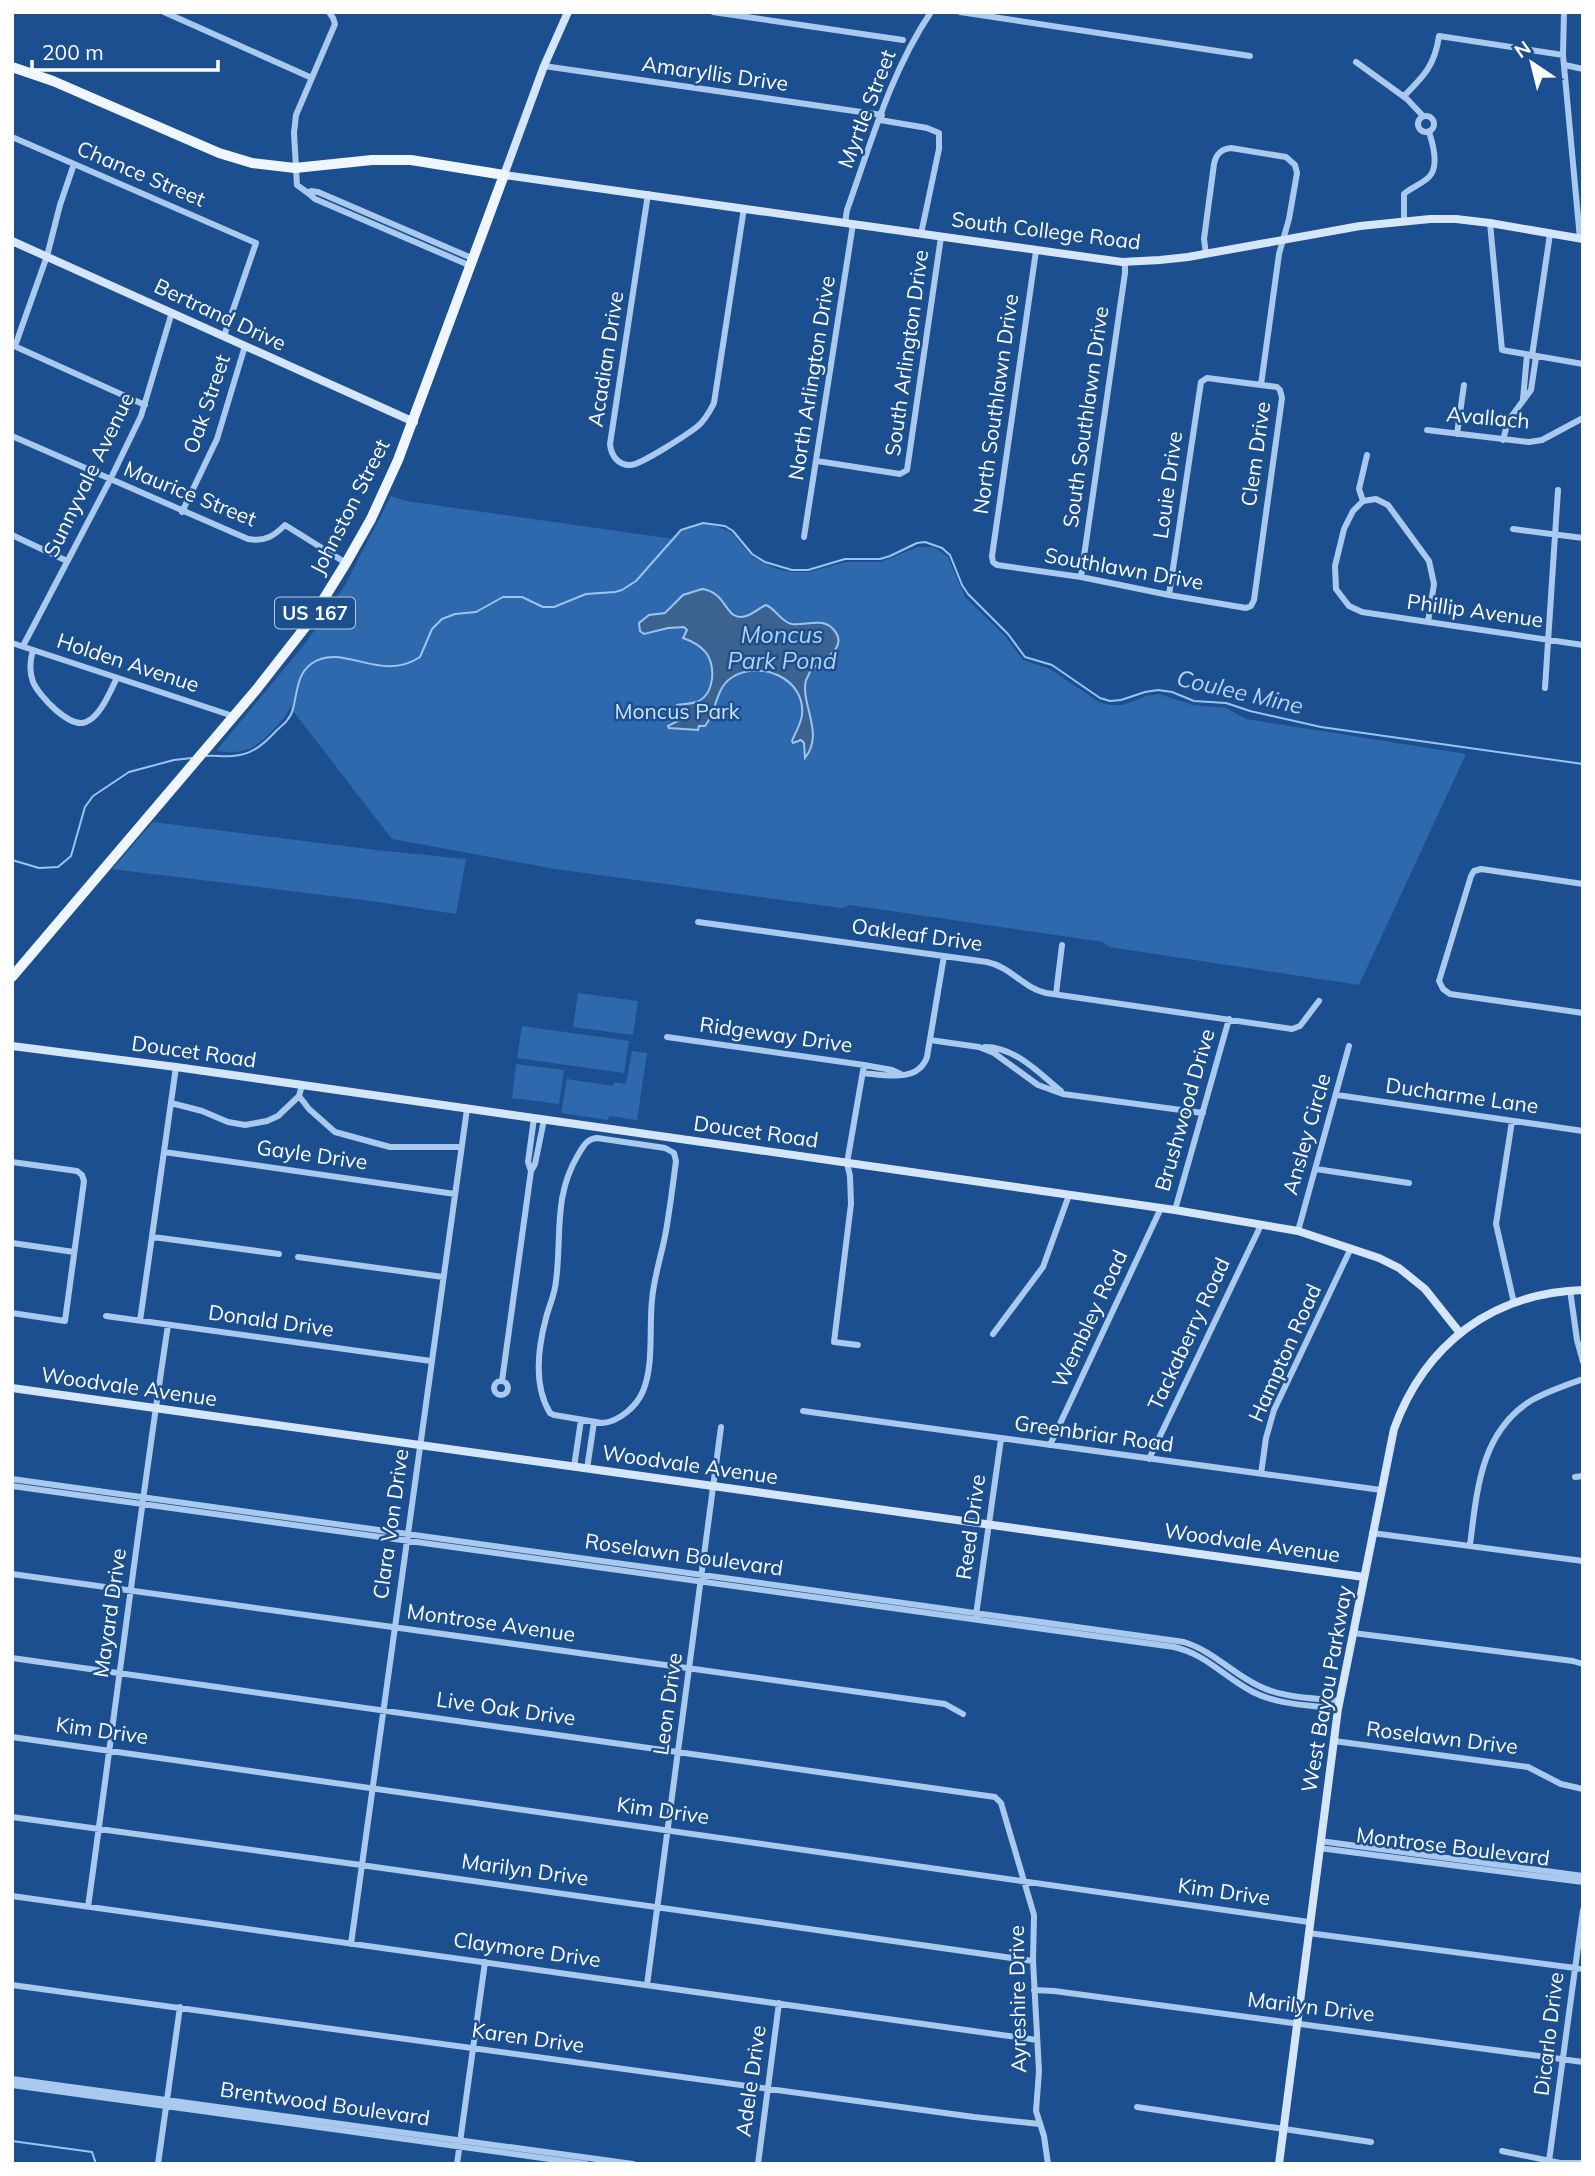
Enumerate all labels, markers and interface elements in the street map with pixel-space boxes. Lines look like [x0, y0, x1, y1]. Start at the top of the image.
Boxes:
scale bar [32, 28, 217, 72]
north arrow [1497, 28, 1567, 98]
text: N [1509, 35, 1535, 63]
text: 200 m [42, 39, 104, 65]
street label: Myrtle Street [832, 46, 901, 171]
street label: Amaryllis Drive [640, 50, 790, 96]
street label: Chance Street [73, 134, 209, 212]
street label: South College Road [950, 206, 1142, 255]
street label: South Arlington Drive [879, 248, 933, 458]
street label: Bertrand Drive [150, 272, 290, 356]
street label: North Arlington Drive [782, 274, 840, 482]
street label: Acadian Drive [581, 289, 629, 429]
street label: North Southlawn Drive [967, 292, 1023, 516]
street label: South Southlawn Drive [1057, 304, 1113, 529]
street label: Oak Street [177, 351, 235, 457]
street label: Sunnyvale Avenue [37, 388, 139, 561]
street label: Clem Drive [1235, 400, 1275, 508]
street label: Avallach [1445, 400, 1531, 434]
street label: Louie Drive [1147, 430, 1187, 540]
street label: Johnston Street [304, 434, 394, 579]
street label: Maurice Street [120, 455, 260, 531]
street label: Southlawn Drive [1043, 541, 1206, 595]
street label: Phillip Avenue [1405, 588, 1545, 632]
road number: US 167 [275, 598, 355, 628]
water label: Moncus Park Pond [727, 620, 837, 675]
street label: Holden Avenue [54, 627, 203, 697]
water label: Coulee Mine [1174, 663, 1306, 720]
park label: Moncus Park [615, 698, 740, 724]
street label: Oakleaf Drive [850, 912, 984, 956]
street label: Ridgeway Drive [698, 1010, 854, 1058]
street label: Brushwood Drive [1148, 1026, 1220, 1194]
street label: Doucet Road [130, 1029, 258, 1073]
street label: Ansley Circle [1276, 1070, 1336, 1197]
street label: Ducharme Lane [1384, 1071, 1540, 1119]
street label: Doucet Road [692, 1109, 820, 1153]
street label: Gayle Drive [255, 1133, 369, 1175]
street label: Wembley Road [1046, 1246, 1132, 1392]
street label: Tackaberry Road [1141, 1253, 1235, 1414]
street label: Hampton Road [1242, 1280, 1326, 1426]
street label: Donald Drive [207, 1298, 336, 1342]
street label: Woodvale Avenue [40, 1361, 219, 1411]
street label: Greenbriar Road [1013, 1409, 1175, 1457]
street label: Woodvale Avenue [601, 1439, 780, 1489]
street label: Clara Von Drive [367, 1447, 413, 1601]
street label: Reed Drive [950, 1473, 990, 1581]
street label: Woodvale Avenue [1163, 1517, 1342, 1567]
street label: Roselawn Boulevard [583, 1527, 785, 1581]
street label: Mayard Drive [87, 1547, 131, 1679]
street label: West Bayou Parkway [1295, 1583, 1357, 1794]
street label: Montrose Avenue [405, 1597, 577, 1647]
street label: Leon Drive [647, 1651, 687, 1757]
street label: Live Oak Drive [435, 1685, 577, 1731]
street label: Kim Drive [54, 1711, 150, 1749]
street label: Roselawn Drive [1365, 1715, 1519, 1759]
street label: Kim Drive [615, 1791, 711, 1829]
street label: Montrose Boulevard [1355, 1821, 1551, 1871]
street label: Marilyn Drive [460, 1847, 590, 1891]
street label: Kim Drive [1176, 1872, 1272, 1910]
street label: Ayreshire Drive [1003, 1925, 1031, 2073]
street label: Claymore Drive [452, 1926, 603, 1972]
street label: Dicarlo Drive [1528, 1971, 1568, 2097]
street label: Marilyn Drive [1246, 1985, 1376, 2027]
street label: Karen Drive [470, 2016, 586, 2058]
street label: Adele Drive [729, 2024, 771, 2138]
street label: Brentwood Boulevard [219, 2075, 432, 2131]

